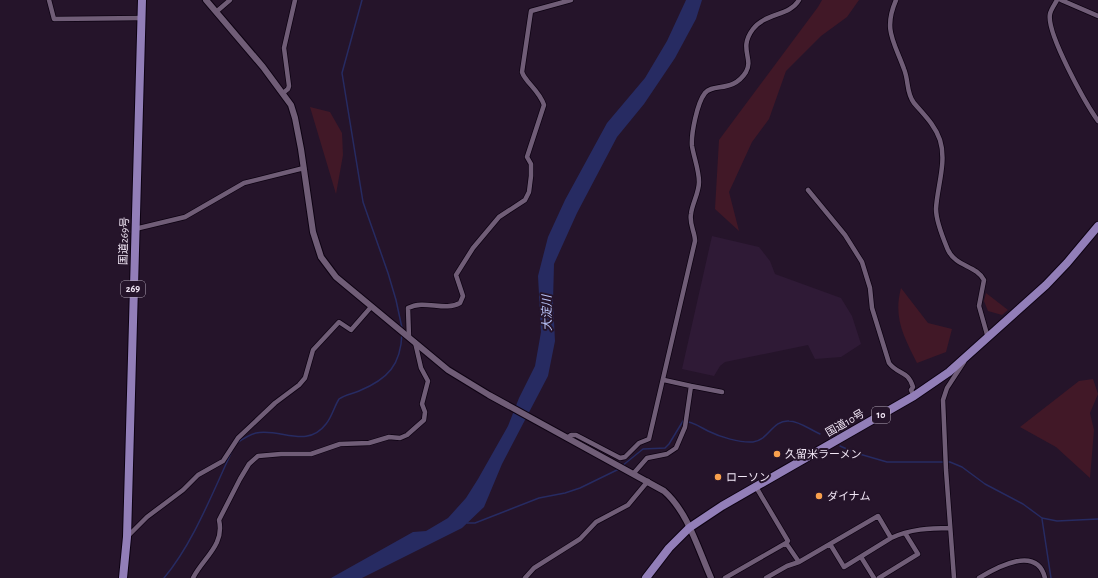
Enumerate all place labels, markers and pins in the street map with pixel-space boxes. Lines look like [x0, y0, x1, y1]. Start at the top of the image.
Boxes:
place label: 久留米ラーメン [785, 448, 862, 460]
marker: 久留米ラーメン [772, 449, 782, 459]
marker: ローソン [713, 472, 723, 482]
place label: ローソン [726, 472, 770, 483]
place label: ダイナム [827, 490, 870, 502]
marker: ダイナム [814, 491, 824, 501]

